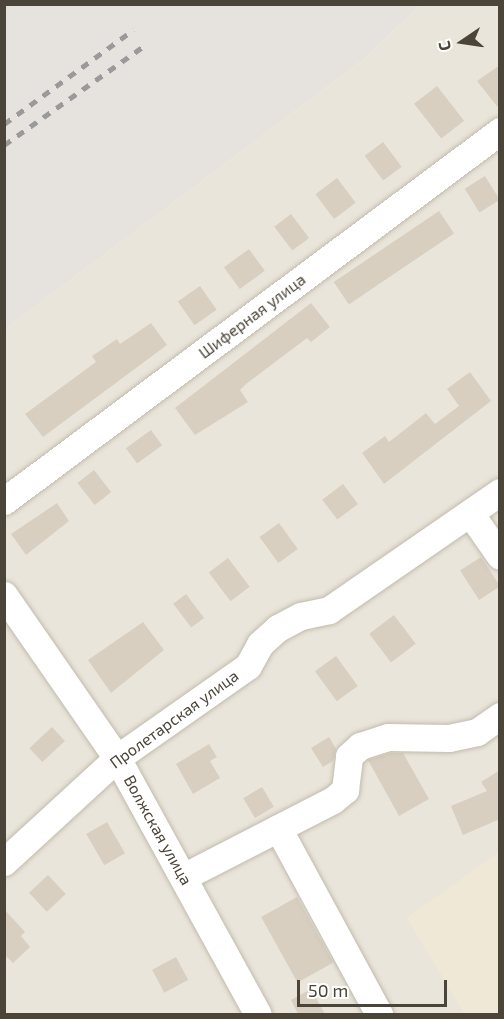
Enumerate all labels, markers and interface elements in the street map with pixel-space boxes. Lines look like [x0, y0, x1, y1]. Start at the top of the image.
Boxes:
north arrow [432, 12, 492, 72]
text: С [434, 39, 454, 53]
street label: Шиферная улица [195, 270, 309, 362]
street label: Пролетарская улица [106, 666, 242, 772]
street label: Волжская улица [120, 772, 196, 888]
scale bar [300, 968, 450, 1006]
text: 50 m [308, 979, 348, 1001]

